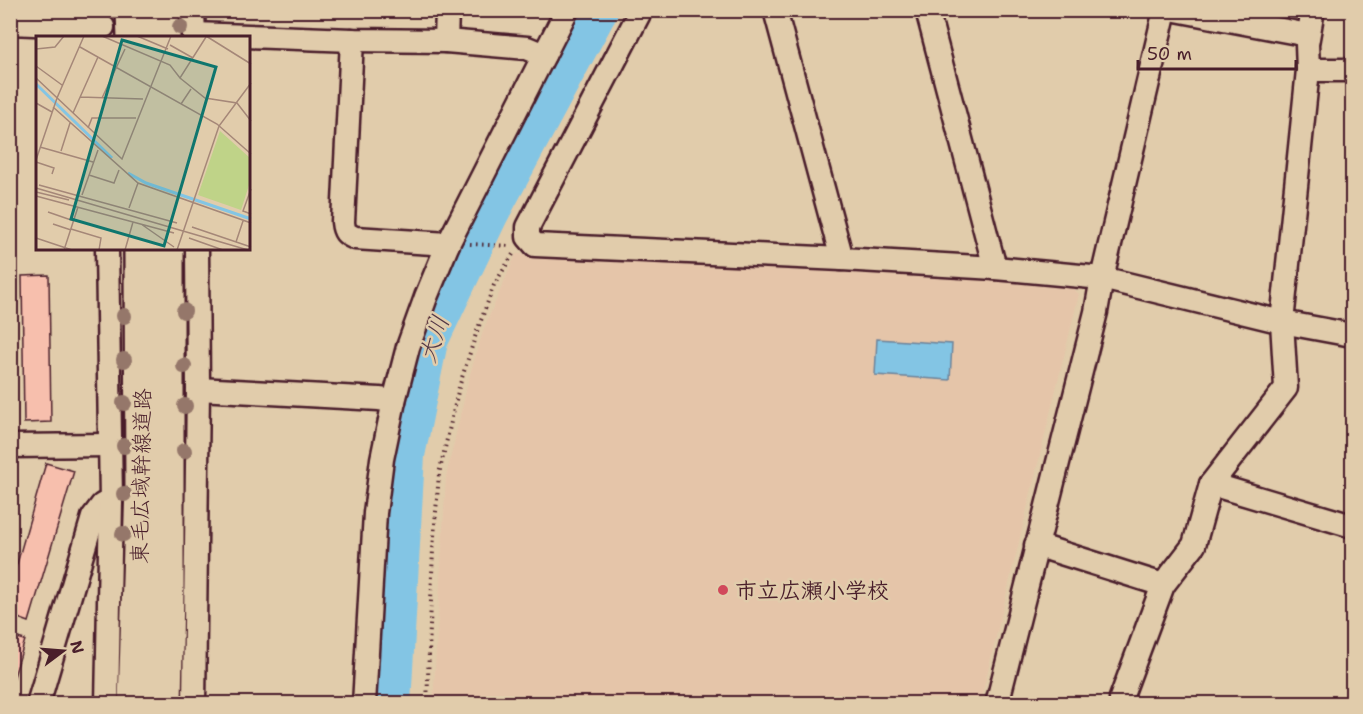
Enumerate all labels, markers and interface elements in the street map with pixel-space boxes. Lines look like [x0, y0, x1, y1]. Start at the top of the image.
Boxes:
scale bar [1138, 33, 1296, 71]
inset map [36, 36, 250, 250]
text: 50 m [1147, 42, 1192, 66]
water label: 大川 [411, 311, 457, 367]
street label: 東毛広域幹線道路 [125, 388, 157, 564]
place label: 市立広瀬小学校 [735, 576, 889, 605]
marker: 市立広瀬小学校 [716, 583, 730, 597]
north arrow [33, 621, 93, 681]
text: N [65, 638, 89, 656]

